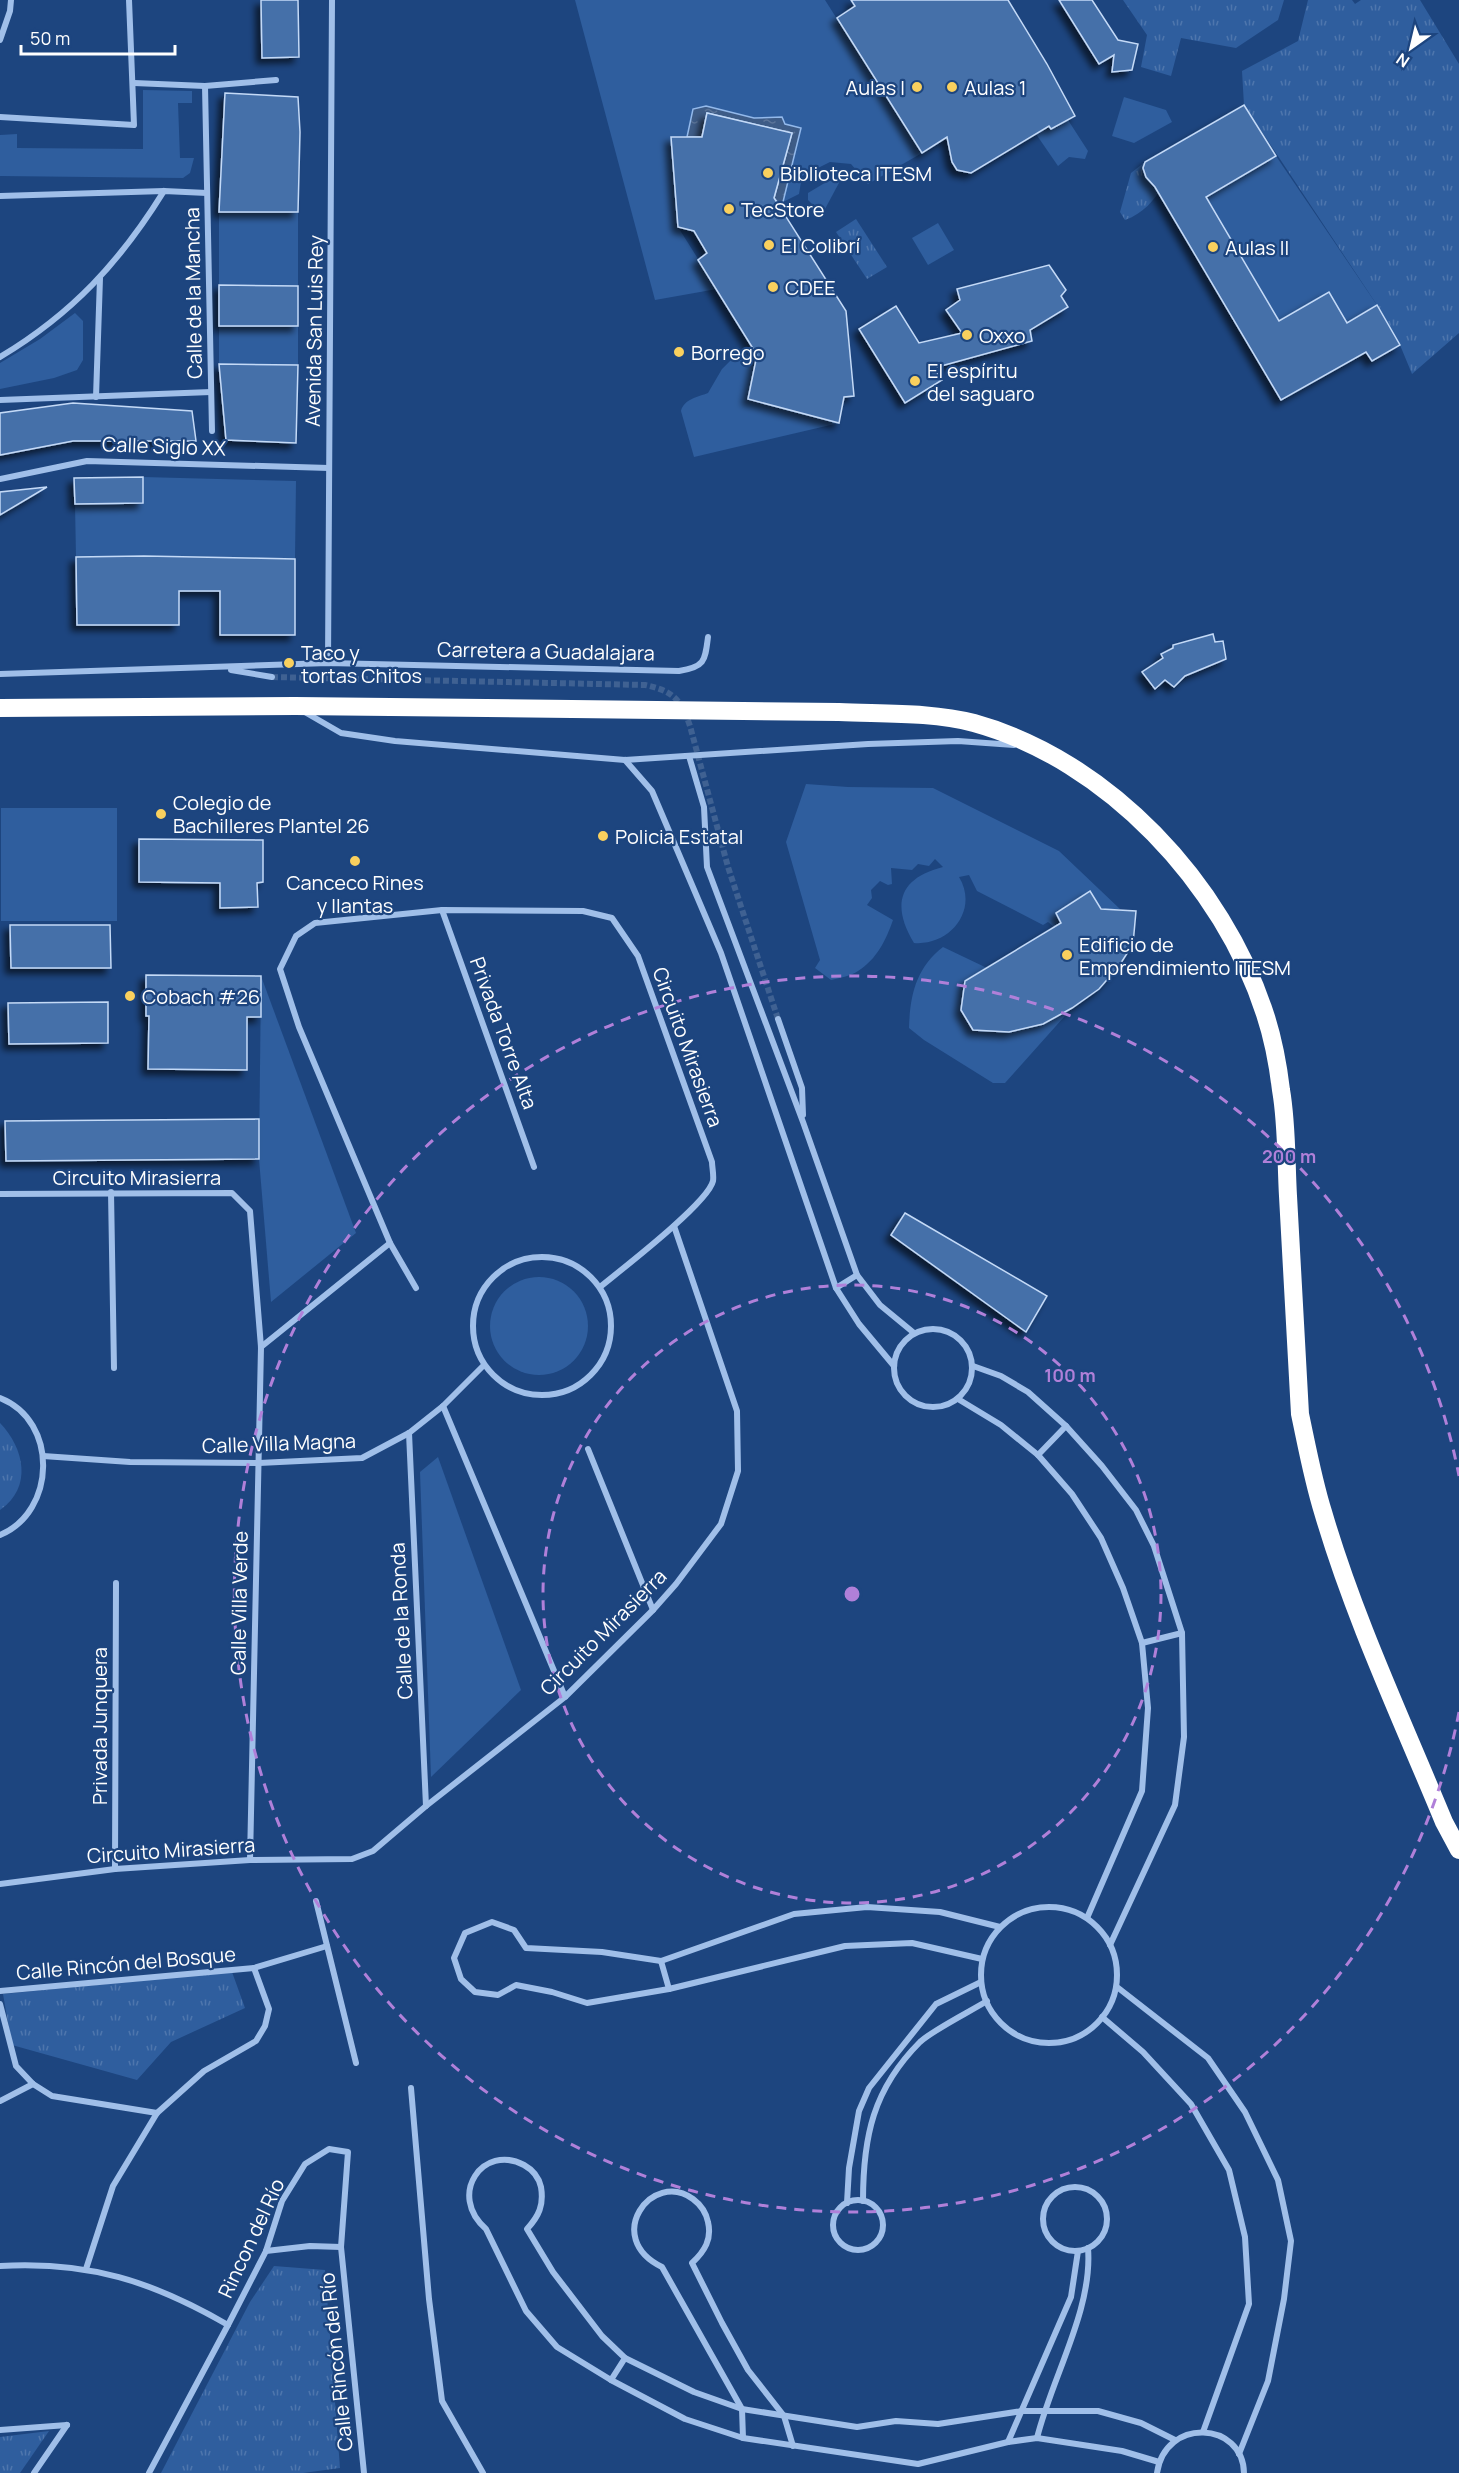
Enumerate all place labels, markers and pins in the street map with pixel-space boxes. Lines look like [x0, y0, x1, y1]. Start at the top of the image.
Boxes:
place label: Aulas I [846, 74, 905, 101]
place label: Aulas 1 [964, 74, 1027, 101]
marker: Aulas I [910, 80, 924, 94]
marker: Aulas 1 [945, 80, 959, 94]
place label: Biblioteca ITESM [780, 160, 932, 187]
marker: Biblioteca ITESM [761, 166, 775, 180]
place label: TecStore [741, 196, 825, 223]
marker: TecStore [722, 202, 736, 216]
place label: El Colibrí [781, 232, 861, 259]
place label: Aulas II [1225, 234, 1289, 261]
marker: El Colibrí [762, 238, 776, 252]
marker: Aulas II [1206, 240, 1220, 254]
place label: CDEE [785, 274, 836, 301]
marker: CDEE [766, 280, 780, 294]
place label: Oxxo [979, 322, 1026, 349]
marker: Oxxo [960, 328, 974, 342]
place label: Borrego [691, 339, 765, 366]
marker: Borrego [672, 345, 686, 359]
place label: El espíritu del saguaro [927, 357, 1035, 407]
marker: El espíritu del saguaro [908, 374, 922, 388]
place label: Taco y tortas Chitos [301, 639, 422, 689]
marker: Taco y tortas Chitos [282, 656, 296, 670]
place label: Colegio de Bachilleres Plantel 26 [173, 789, 370, 839]
marker: Colegio de Bachilleres Plantel 26 [154, 807, 168, 821]
place label: Policia Estatal [615, 823, 744, 850]
marker: Policia Estatal [596, 829, 610, 843]
marker: Canceco Rines y llantas [348, 854, 362, 868]
place label: Canceco Rines y llantas [286, 869, 424, 919]
place label: Edificio de Emprendimiento ITESM [1079, 931, 1291, 981]
marker: Edificio de Emprendimiento ITESM [1060, 948, 1074, 962]
place label: Cobach #26 [142, 983, 260, 1010]
marker: Cobach #26 [123, 989, 137, 1003]
centre of rings [842, 1584, 862, 1604]

